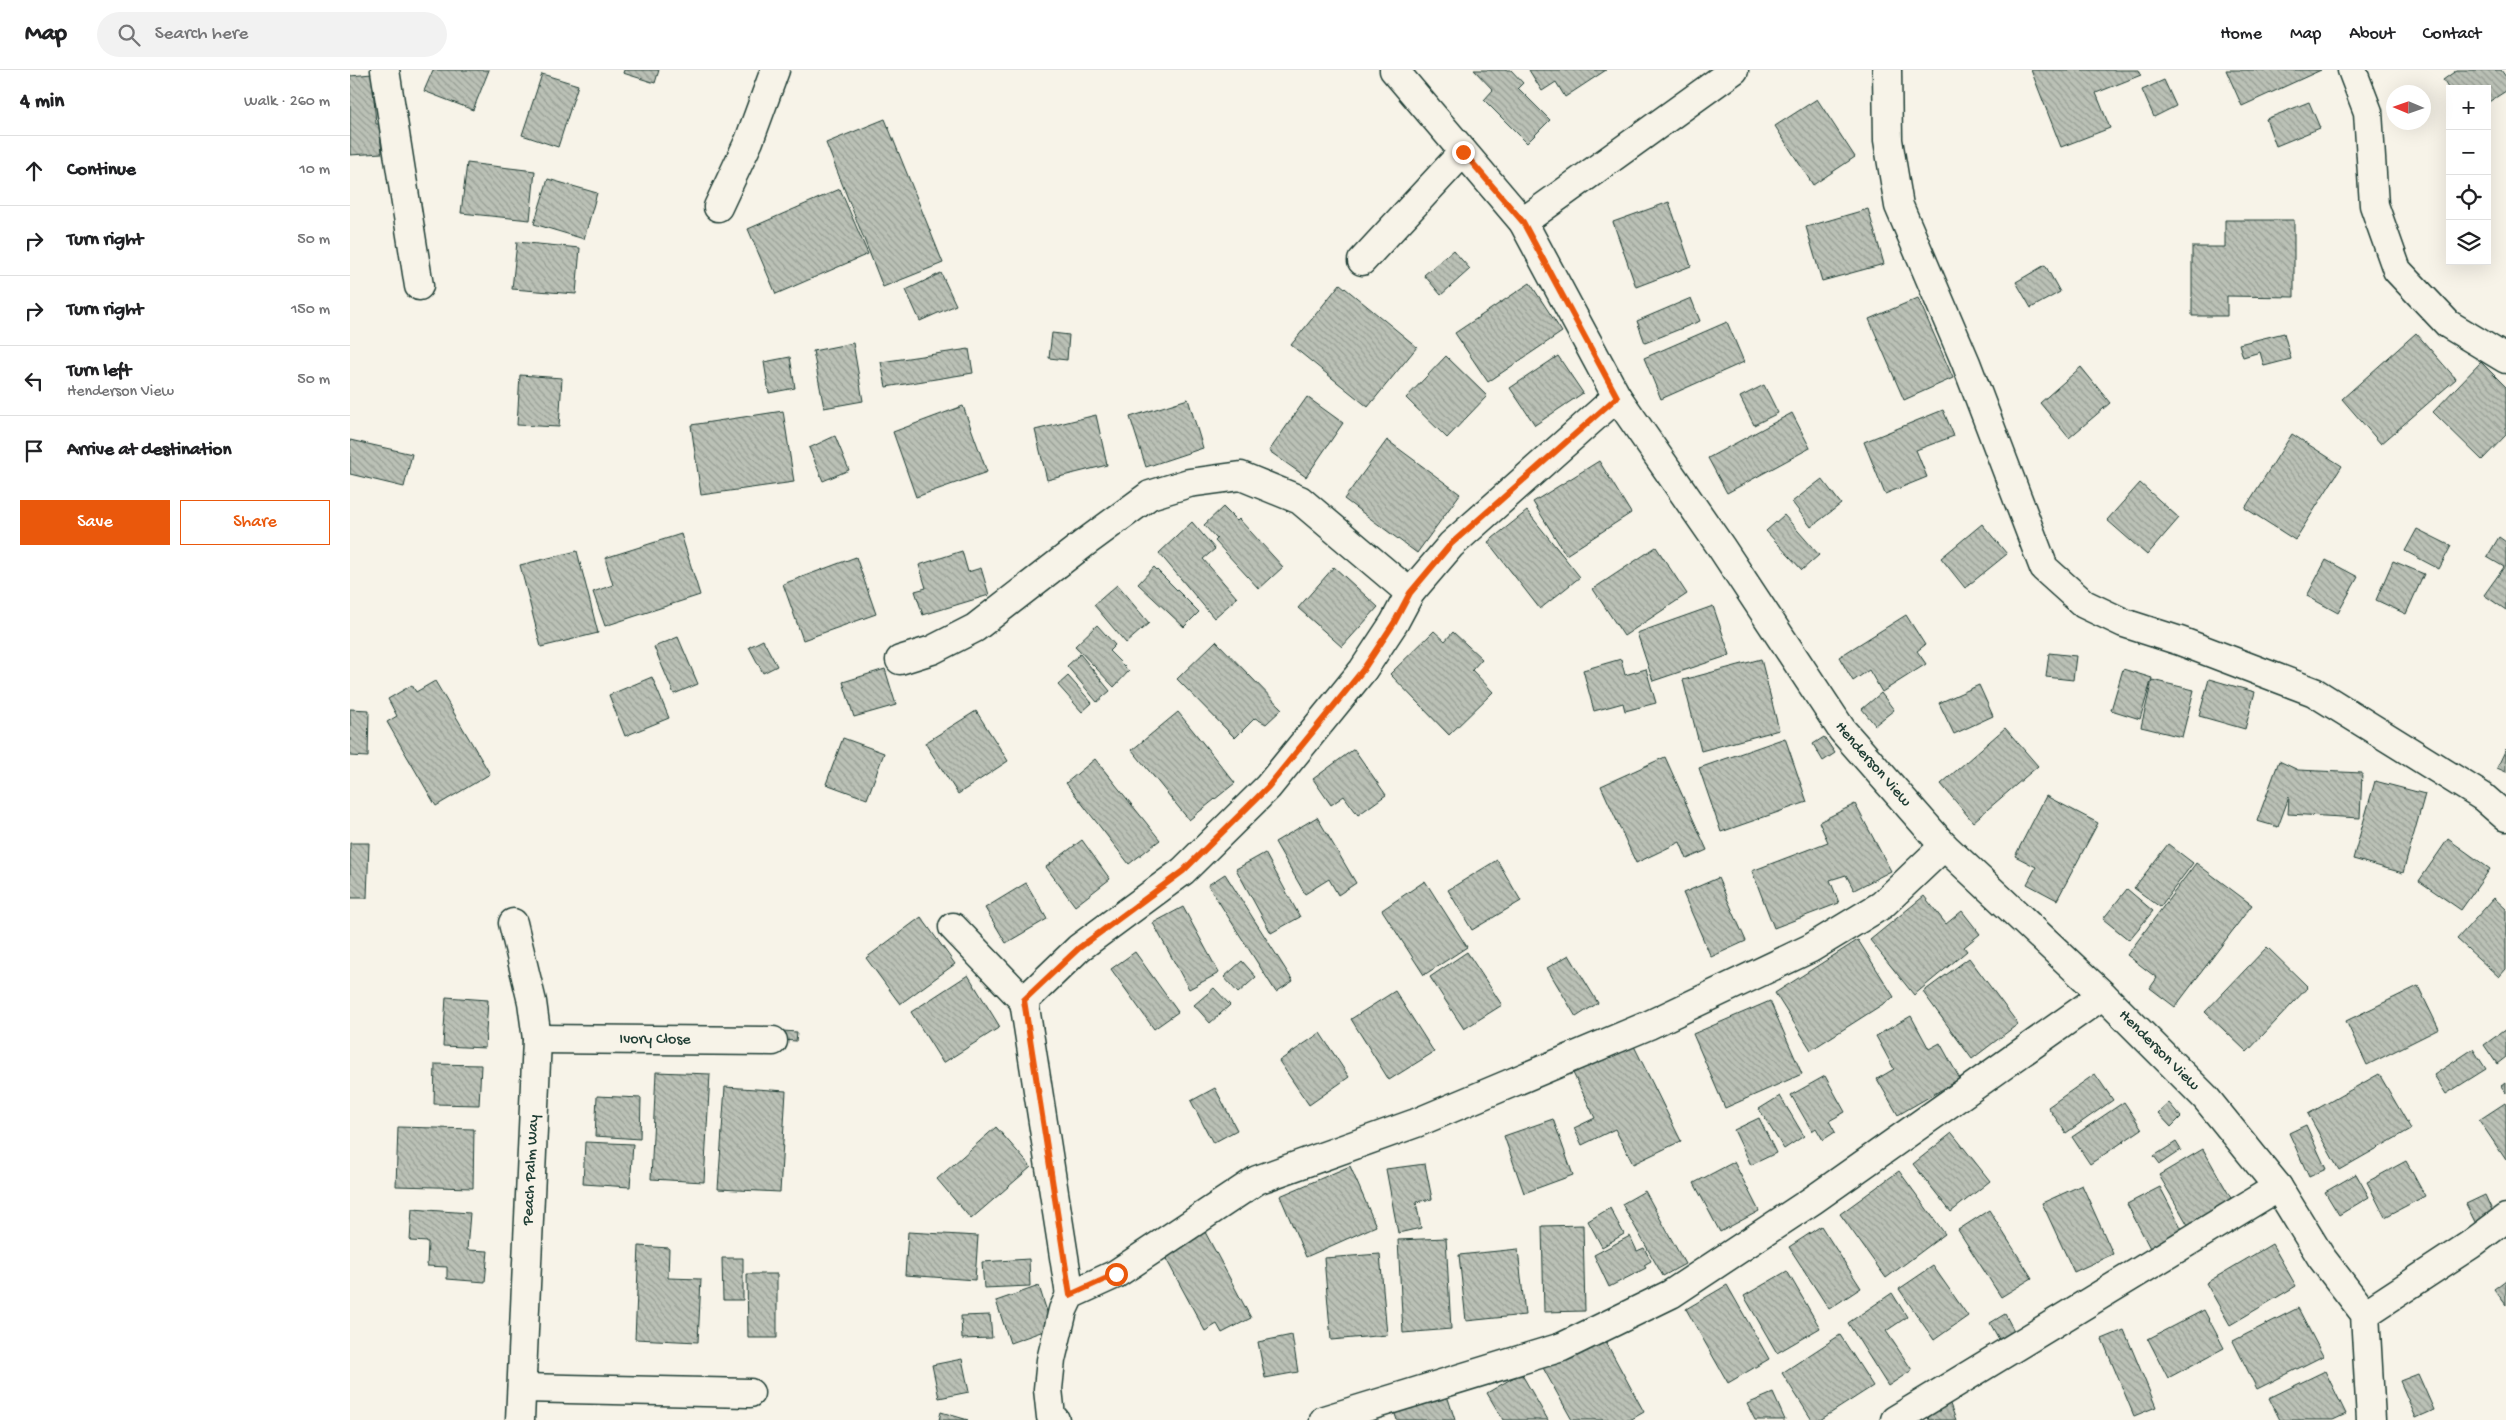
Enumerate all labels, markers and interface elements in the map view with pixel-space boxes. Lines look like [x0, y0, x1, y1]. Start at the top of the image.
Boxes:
search box [97, 12, 447, 57]
text: Map [25, 20, 67, 49]
icon: search [115, 21, 143, 49]
text: Search here [155, 23, 248, 46]
text: Home [2220, 24, 2262, 45]
text: Map [2290, 24, 2321, 45]
text: About [2349, 24, 2395, 45]
text: Contact [2423, 24, 2481, 45]
north arrow [2386, 85, 2431, 130]
map controls [2446, 85, 2491, 265]
button: + [2446, 85, 2491, 130]
text: 4 min [20, 90, 64, 115]
text: Walk · 260 m [244, 93, 330, 112]
button: − [2446, 130, 2491, 175]
route end [1452, 141, 1475, 164]
icon: ahead [20, 157, 48, 185]
text: Continue [67, 159, 136, 182]
text: 10 m [299, 161, 330, 180]
button: locate [2446, 175, 2491, 220]
button: layers [2446, 220, 2491, 265]
icon: right [20, 227, 48, 255]
text: Turn right [67, 229, 143, 252]
text: 50 m [297, 231, 330, 250]
icon: right [20, 297, 48, 325]
text: Turn right [67, 299, 143, 322]
text: 150 m [291, 301, 330, 320]
text: Turn left [67, 360, 131, 383]
icon: left [20, 367, 48, 395]
text: 50 m [297, 371, 330, 390]
text: Henderson View [67, 383, 174, 402]
icon: arrive [20, 437, 48, 465]
text: Arrive at destination [67, 439, 231, 462]
button: Save [20, 500, 170, 545]
button: Share [180, 500, 330, 545]
street label: Henderson View [1830, 719, 1915, 811]
street label: Henderson View [2114, 1006, 2204, 1096]
street label: Ivory Close [619, 1030, 691, 1050]
street label: Peach Palm Way [520, 1114, 544, 1227]
route start [1105, 1263, 1128, 1286]

